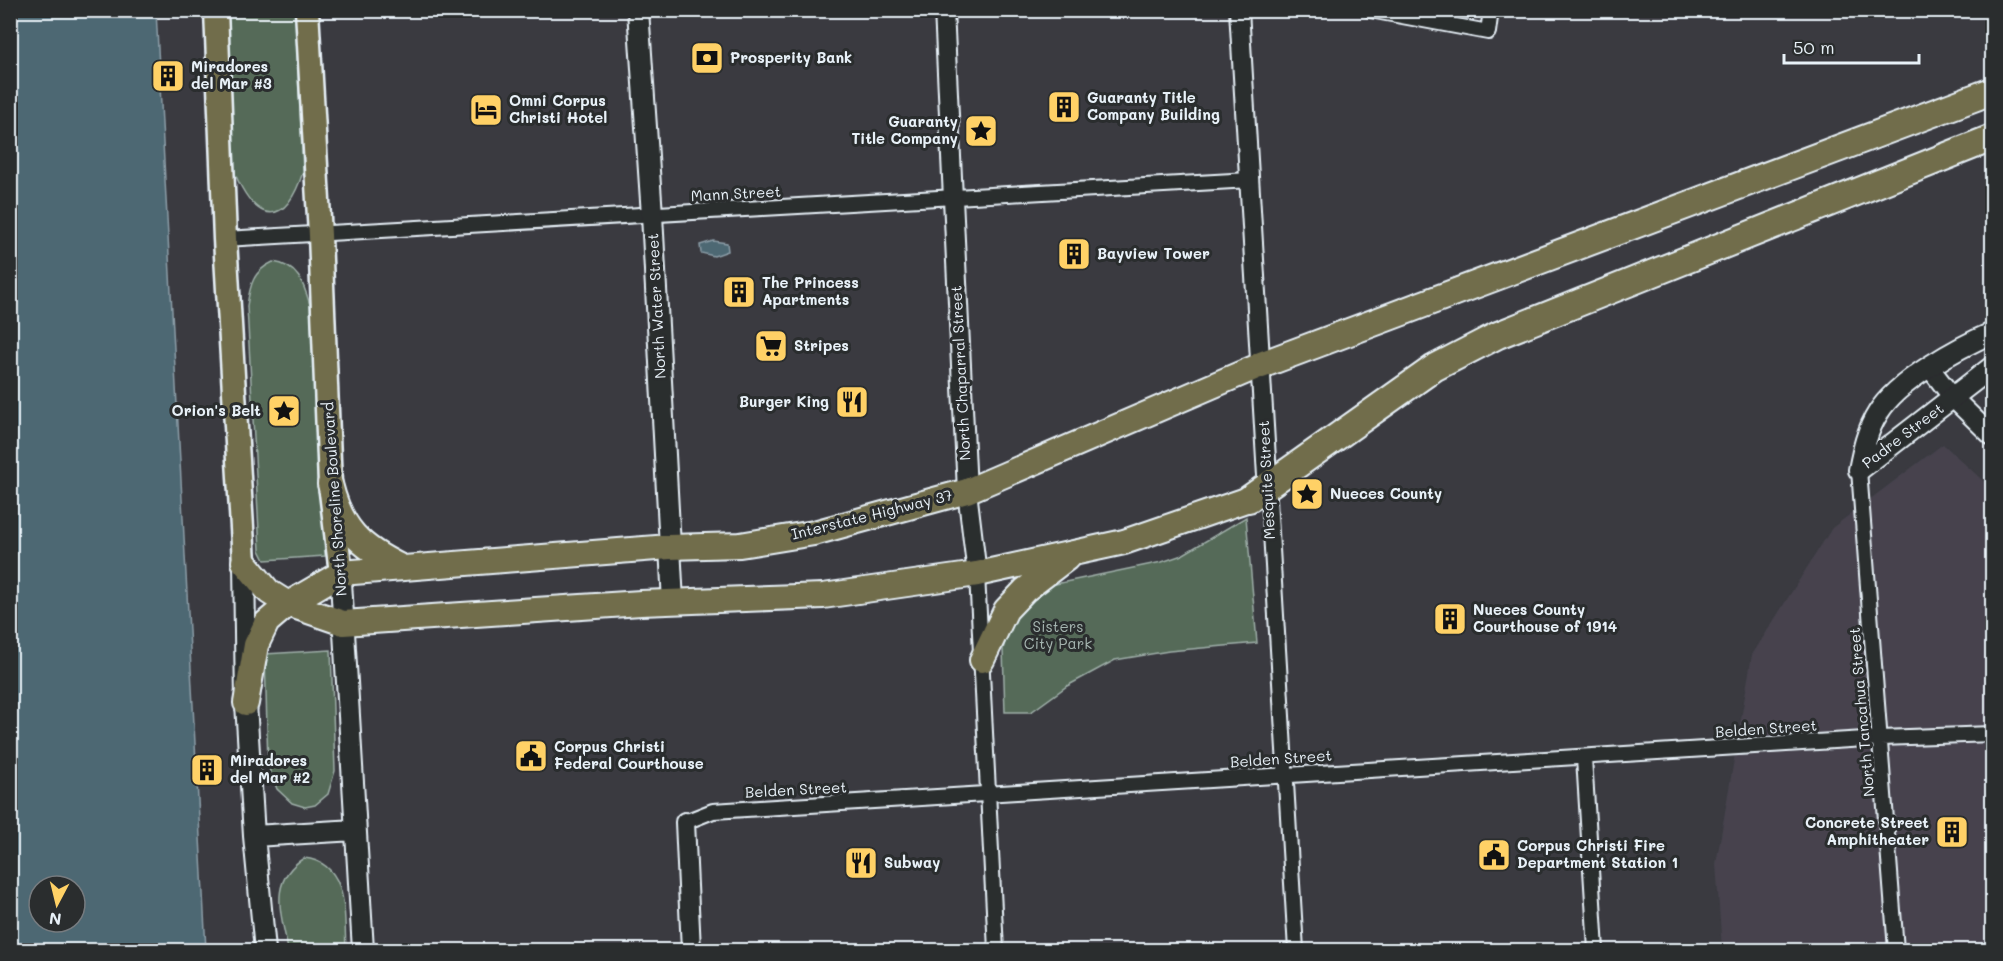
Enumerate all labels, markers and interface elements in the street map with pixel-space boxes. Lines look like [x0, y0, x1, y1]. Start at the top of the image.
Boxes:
scale bar [1784, 27, 1919, 65]
text: 50 m [1793, 35, 1835, 59]
bank icon: Prosperity Bank [689, 40, 725, 76]
place label: Prosperity Bank [730, 47, 852, 67]
place label: Miradores del Mar #3 [191, 56, 272, 93]
building icon: Miradores del Mar #3 [150, 58, 186, 94]
place label: Guaranty Title Company Building [1087, 87, 1220, 124]
building icon: Guaranty Title Company Building [1046, 89, 1082, 125]
place label: Omni Corpus Christi Hotel [509, 90, 607, 127]
hotel icon: Omni Corpus Christi Hotel [468, 92, 504, 128]
place label: Guaranty Title Company [851, 111, 958, 148]
place icon: Guaranty Title Company [963, 113, 999, 149]
street label: Mann Street [690, 181, 782, 205]
street label: North Water Street [642, 233, 670, 379]
building icon: Bayview Tower [1056, 236, 1092, 272]
place label: Bayview Tower [1097, 243, 1210, 263]
place label: The Princess Apartments [762, 272, 859, 309]
building icon: The Princess Apartments [721, 274, 757, 310]
street label: North Chaparral Street [945, 285, 975, 461]
supermarket icon: Stripes [753, 328, 789, 364]
place label: Stripes [794, 335, 849, 355]
restaurant icon: Burger King [834, 384, 870, 420]
place label: Burger King [739, 391, 829, 411]
place icon: Orion's Belt [266, 393, 302, 429]
street label: Padre Street [1857, 398, 1947, 472]
place label: Orion's Belt [171, 400, 261, 420]
street label: North Shoreline Boulevard [317, 401, 351, 597]
street label: Mesquite Street [1253, 420, 1279, 540]
place icon: Nueces County [1289, 476, 1325, 512]
place label: Nueces County [1330, 483, 1442, 503]
street label: Interstate Highway 37 [789, 484, 954, 544]
place label: Nueces County Courthouse of 1914 [1473, 599, 1618, 636]
building icon: Nueces County Courthouse of 1914 [1432, 601, 1468, 637]
park label: Sisters City Park [1024, 616, 1092, 653]
street label: North Tancahua Street [1844, 626, 1878, 798]
street label: Belden Street [1714, 714, 1818, 742]
place label: Corpus Christi Federal Courthouse [554, 736, 704, 773]
public building icon: Corpus Christi Federal Courthouse [513, 738, 549, 774]
street label: Belden Street [1229, 744, 1333, 772]
place label: Miradores del Mar #2 [230, 750, 310, 787]
building icon: Miradores del Mar #2 [189, 752, 225, 788]
street label: Belden Street [744, 776, 847, 802]
place label: Concrete Street Amphitheater [1805, 812, 1929, 849]
building icon: Concrete Street Amphitheater [1934, 814, 1970, 850]
place label: Corpus Christi Fire Department Station 1 [1517, 835, 1678, 872]
public building icon: Corpus Christi Fire Department Station 1 [1476, 837, 1512, 873]
restaurant icon: Subway [843, 845, 879, 881]
place label: Subway [884, 852, 940, 872]
north arrow [27, 874, 87, 934]
text: N [48, 908, 62, 931]

